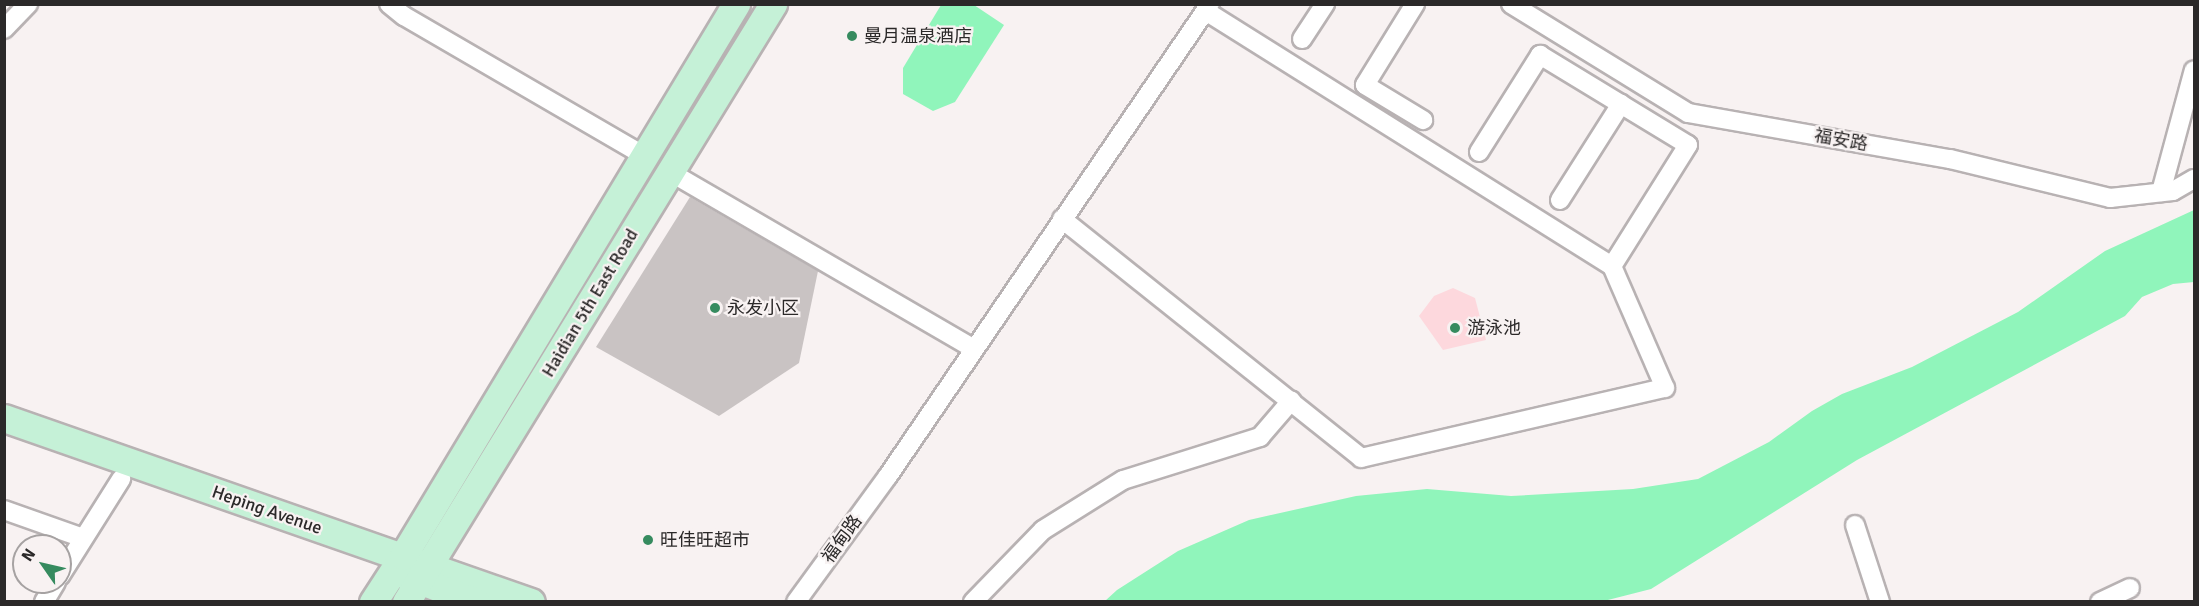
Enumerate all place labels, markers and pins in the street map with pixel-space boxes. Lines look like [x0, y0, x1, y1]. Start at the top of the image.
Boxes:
place label: 曼月温泉酒店 [864, 25, 972, 47]
marker: 曼月温泉酒店 [845, 29, 859, 43]
place label: 永发小区 [727, 297, 799, 319]
marker: 永发小区 [708, 301, 722, 315]
place label: 游泳池 [1467, 317, 1521, 339]
marker: 游泳池 [1448, 321, 1462, 335]
place label: 旺佳旺超市 [660, 529, 750, 551]
marker: 旺佳旺超市 [641, 533, 655, 547]

